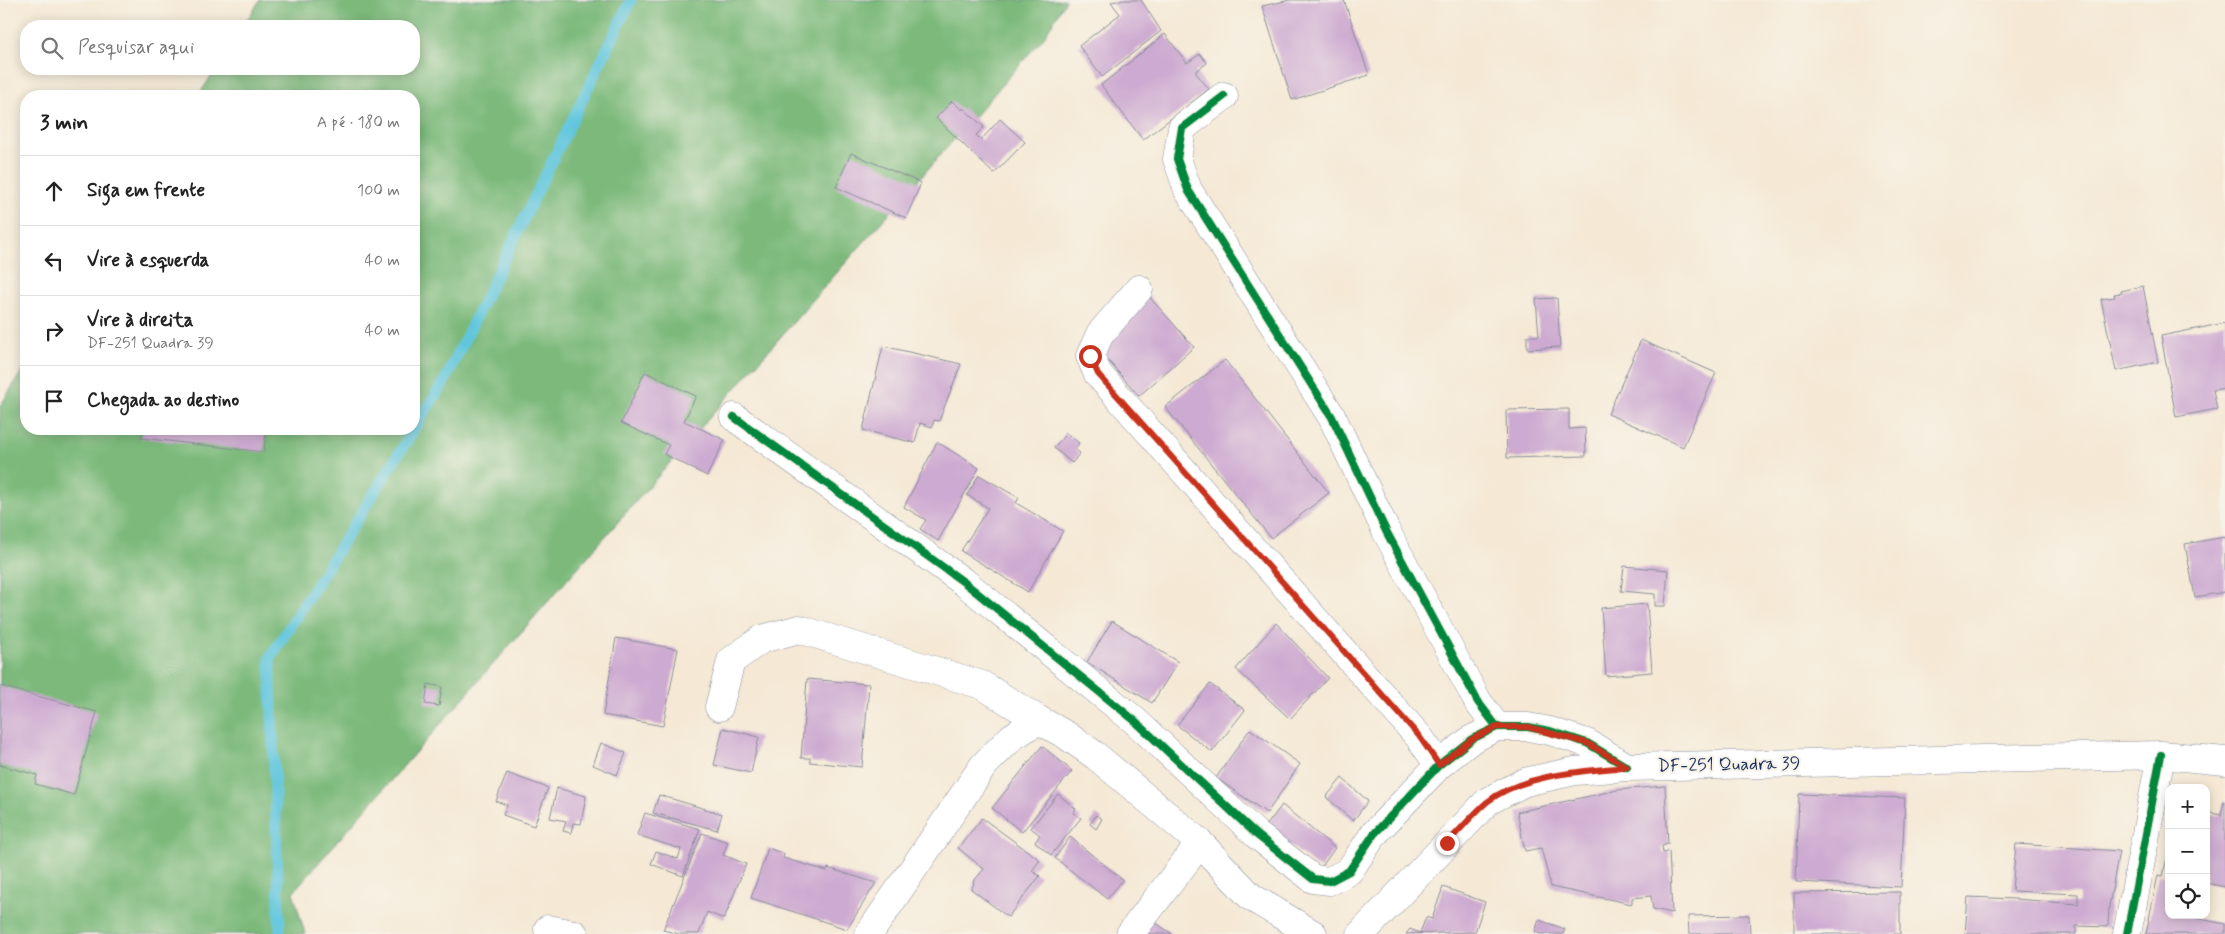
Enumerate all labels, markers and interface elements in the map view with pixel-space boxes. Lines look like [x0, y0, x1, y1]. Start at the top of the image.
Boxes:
search box [20, 20, 420, 75]
icon: search [38, 34, 66, 62]
text: Pesquisar aqui [78, 35, 194, 60]
text: 3 min [40, 109, 88, 137]
text: A pé · 180 m [317, 112, 400, 133]
icon: ahead [40, 177, 68, 205]
text: Siga em frente [87, 178, 205, 203]
text: 100 m [357, 180, 400, 201]
icon: left [40, 247, 68, 275]
text: Vire à esquerda [87, 248, 209, 273]
text: 40 m [364, 250, 400, 271]
text: Vire à direita [87, 308, 193, 333]
icon: right [40, 317, 68, 345]
text: 40 m [364, 320, 400, 341]
text: DF-251 Quadra 39 [87, 333, 214, 354]
route start [1079, 345, 1102, 368]
icon: arrive [40, 387, 68, 415]
text: Chegada ao destino [87, 388, 239, 413]
street label: DF-251 Quadra 39 [1657, 752, 1801, 778]
map controls [2165, 784, 2210, 919]
button: + [2165, 784, 2210, 829]
button: − [2165, 829, 2210, 874]
route end [1436, 832, 1459, 855]
button: locate [2165, 874, 2210, 919]

